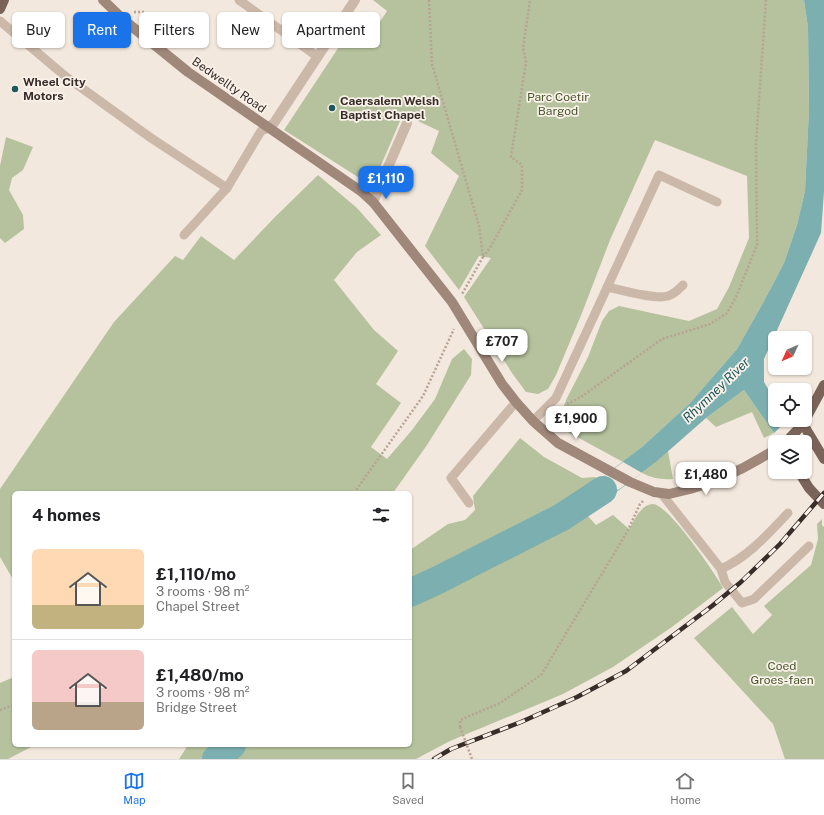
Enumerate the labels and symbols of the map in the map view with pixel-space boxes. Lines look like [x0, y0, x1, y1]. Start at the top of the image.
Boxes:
street label: Bedwellty Road [189, 54, 269, 116]
place label: Wheel City Motors [23, 75, 86, 103]
marker: Wheel City Motors [10, 84, 20, 94]
park label: Parc Coetir Bargod [527, 90, 589, 118]
place label: Caersalem Welsh Baptist Chapel [340, 94, 439, 122]
marker: Caersalem Welsh Baptist Chapel [327, 103, 337, 113]
pin: £1,110 [353, 166, 419, 200]
pin: £707 [478, 329, 526, 363]
north arrow [768, 331, 812, 375]
water label: Rhymney River [680, 354, 752, 425]
pin: £1,900 [543, 406, 609, 440]
pin: £1,480 [673, 462, 739, 496]
park label: Coed Groes-faen [750, 659, 814, 687]

